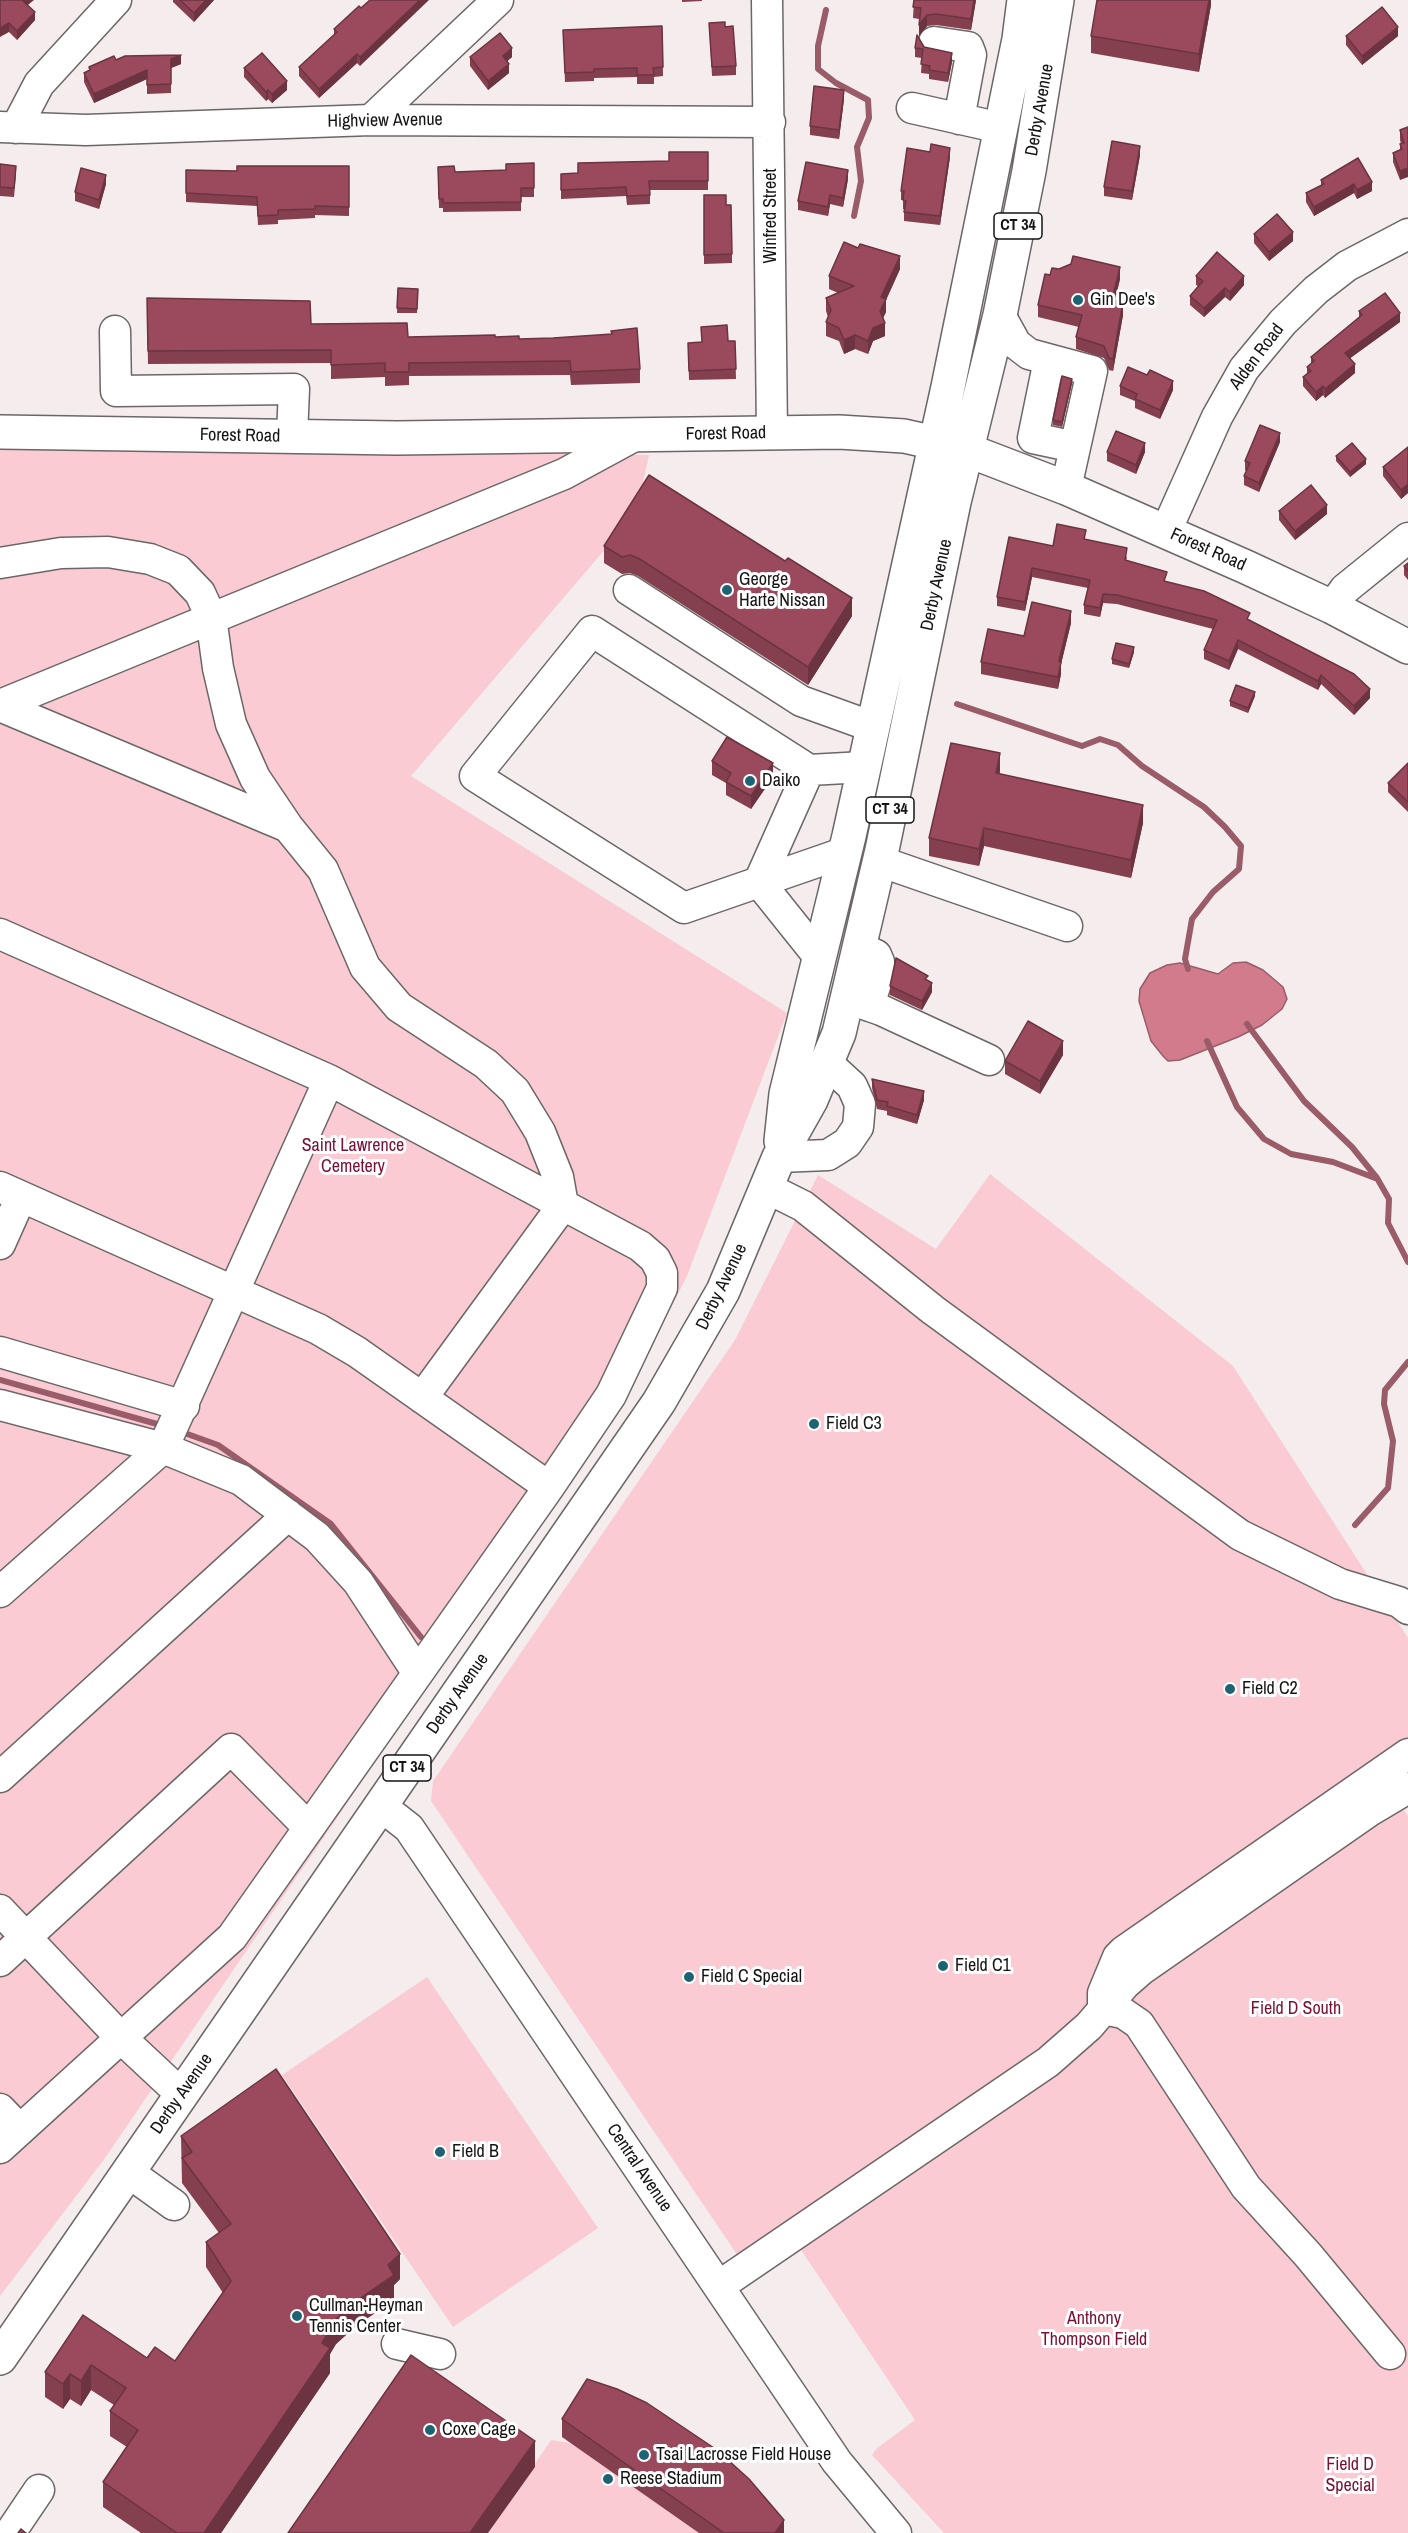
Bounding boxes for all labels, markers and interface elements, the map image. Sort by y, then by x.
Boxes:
street label: Derby Avenue [1021,62,1059,158]
street label: Highview Avenue [327,109,443,133]
street label: Winfred Street [760,168,782,264]
road number: CT 34 [994,213,1042,239]
place label: Gin Dee's [1090,289,1155,311]
marker: Gin Dee's [1071,293,1085,307]
street label: Alden Road [1225,320,1289,394]
street label: Forest Road [686,422,766,446]
street label: Forest Road [200,424,280,448]
street label: Forest Road [1167,524,1249,576]
street label: Derby Avenue [917,537,957,633]
place label: George Harte Nissan [739,569,825,612]
marker: George Harte Nissan [720,583,734,597]
place label: Daiko [762,770,801,792]
marker: Daiko [743,774,757,788]
road number: CT 34 [866,797,914,823]
park label: Saint Lawrence Cemetery [302,1135,404,1178]
street label: Derby Avenue [692,1240,752,1334]
place label: Field C3 [826,1413,882,1435]
marker: Field C3 [807,1417,821,1431]
street label: Derby Avenue [422,1650,494,1738]
place label: Field C2 [1242,1678,1298,1700]
marker: Field C2 [1223,1682,1237,1696]
road number: CT 34 [383,1755,431,1781]
place label: Field C1 [955,1955,1011,1977]
marker: Field C1 [936,1959,950,1973]
place label: Field C Special [701,1966,802,1988]
marker: Field C Special [682,1970,696,1984]
park label: Field D South [1251,1998,1341,2020]
street label: Derby Avenue [146,2050,218,2138]
street label: Central Avenue [602,2120,676,2216]
place label: Field B [452,2141,499,2163]
marker: Field B [433,2145,447,2159]
place label: Cullman-Heyman Tennis Center [309,2295,423,2338]
park label: Anthony Thompson Field [1041,2308,1147,2350]
marker: Cullman-Heyman Tennis Center [290,2309,304,2323]
place label: Coxe Cage [442,2419,516,2441]
marker: Coxe Cage [423,2423,437,2437]
place label: Tsai Lacrosse Field House [656,2444,831,2466]
marker: Tsai Lacrosse Field House [637,2448,651,2462]
park label: Field D Special [1325,2454,1375,2496]
place label: Reese Stadium [620,2468,722,2490]
marker: Reese Stadium [601,2472,615,2486]

